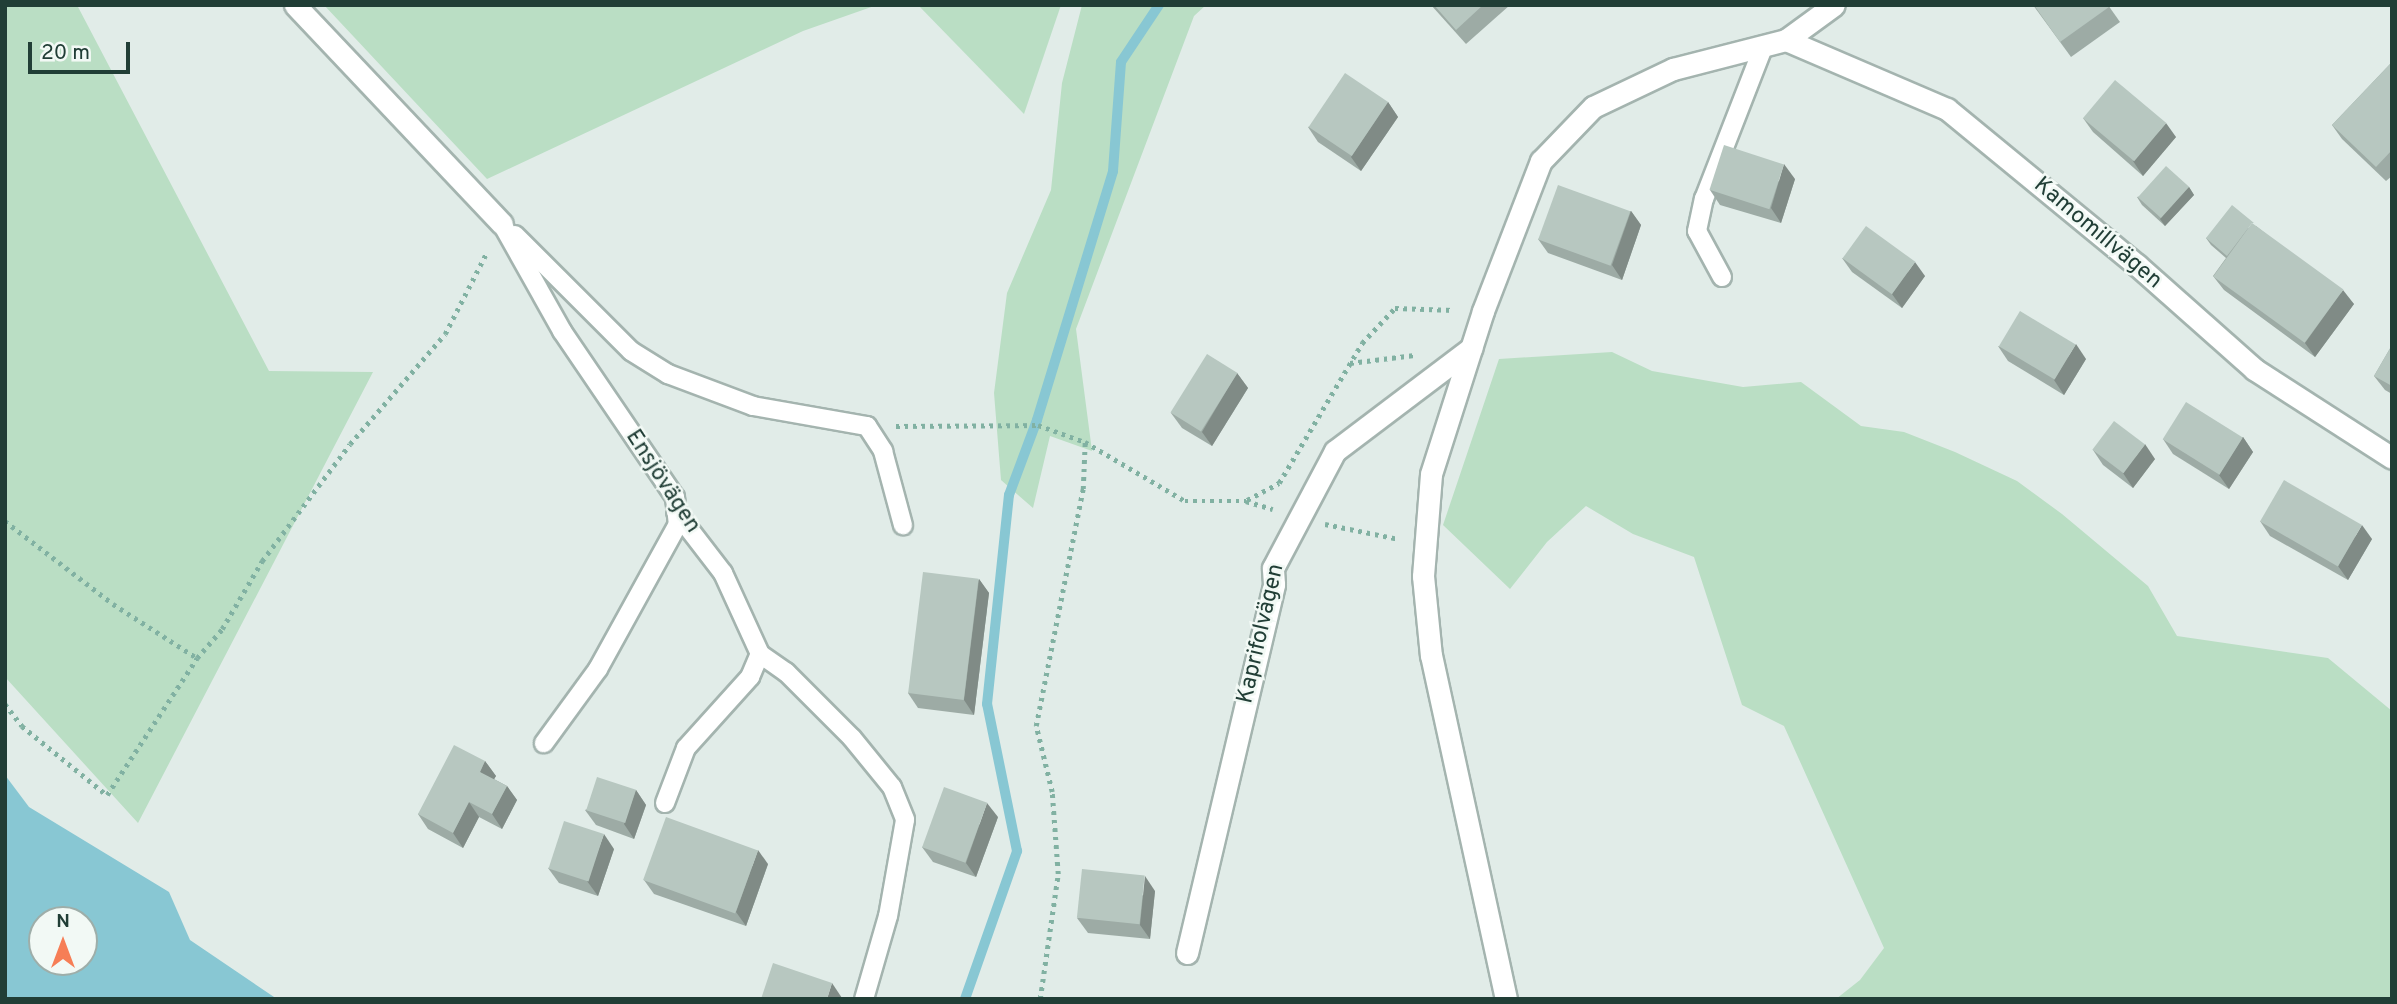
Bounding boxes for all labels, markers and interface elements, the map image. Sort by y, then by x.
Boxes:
scale bar [32,28,133,72]
text: 20 m [41,40,90,67]
street label: Kamomillvägen [2027,172,2167,296]
street label: Ensjövägen [618,425,706,539]
street label: Kaprifolvägen [1233,561,1291,707]
north arrow [28,906,98,976]
text: N [56,910,70,934]

